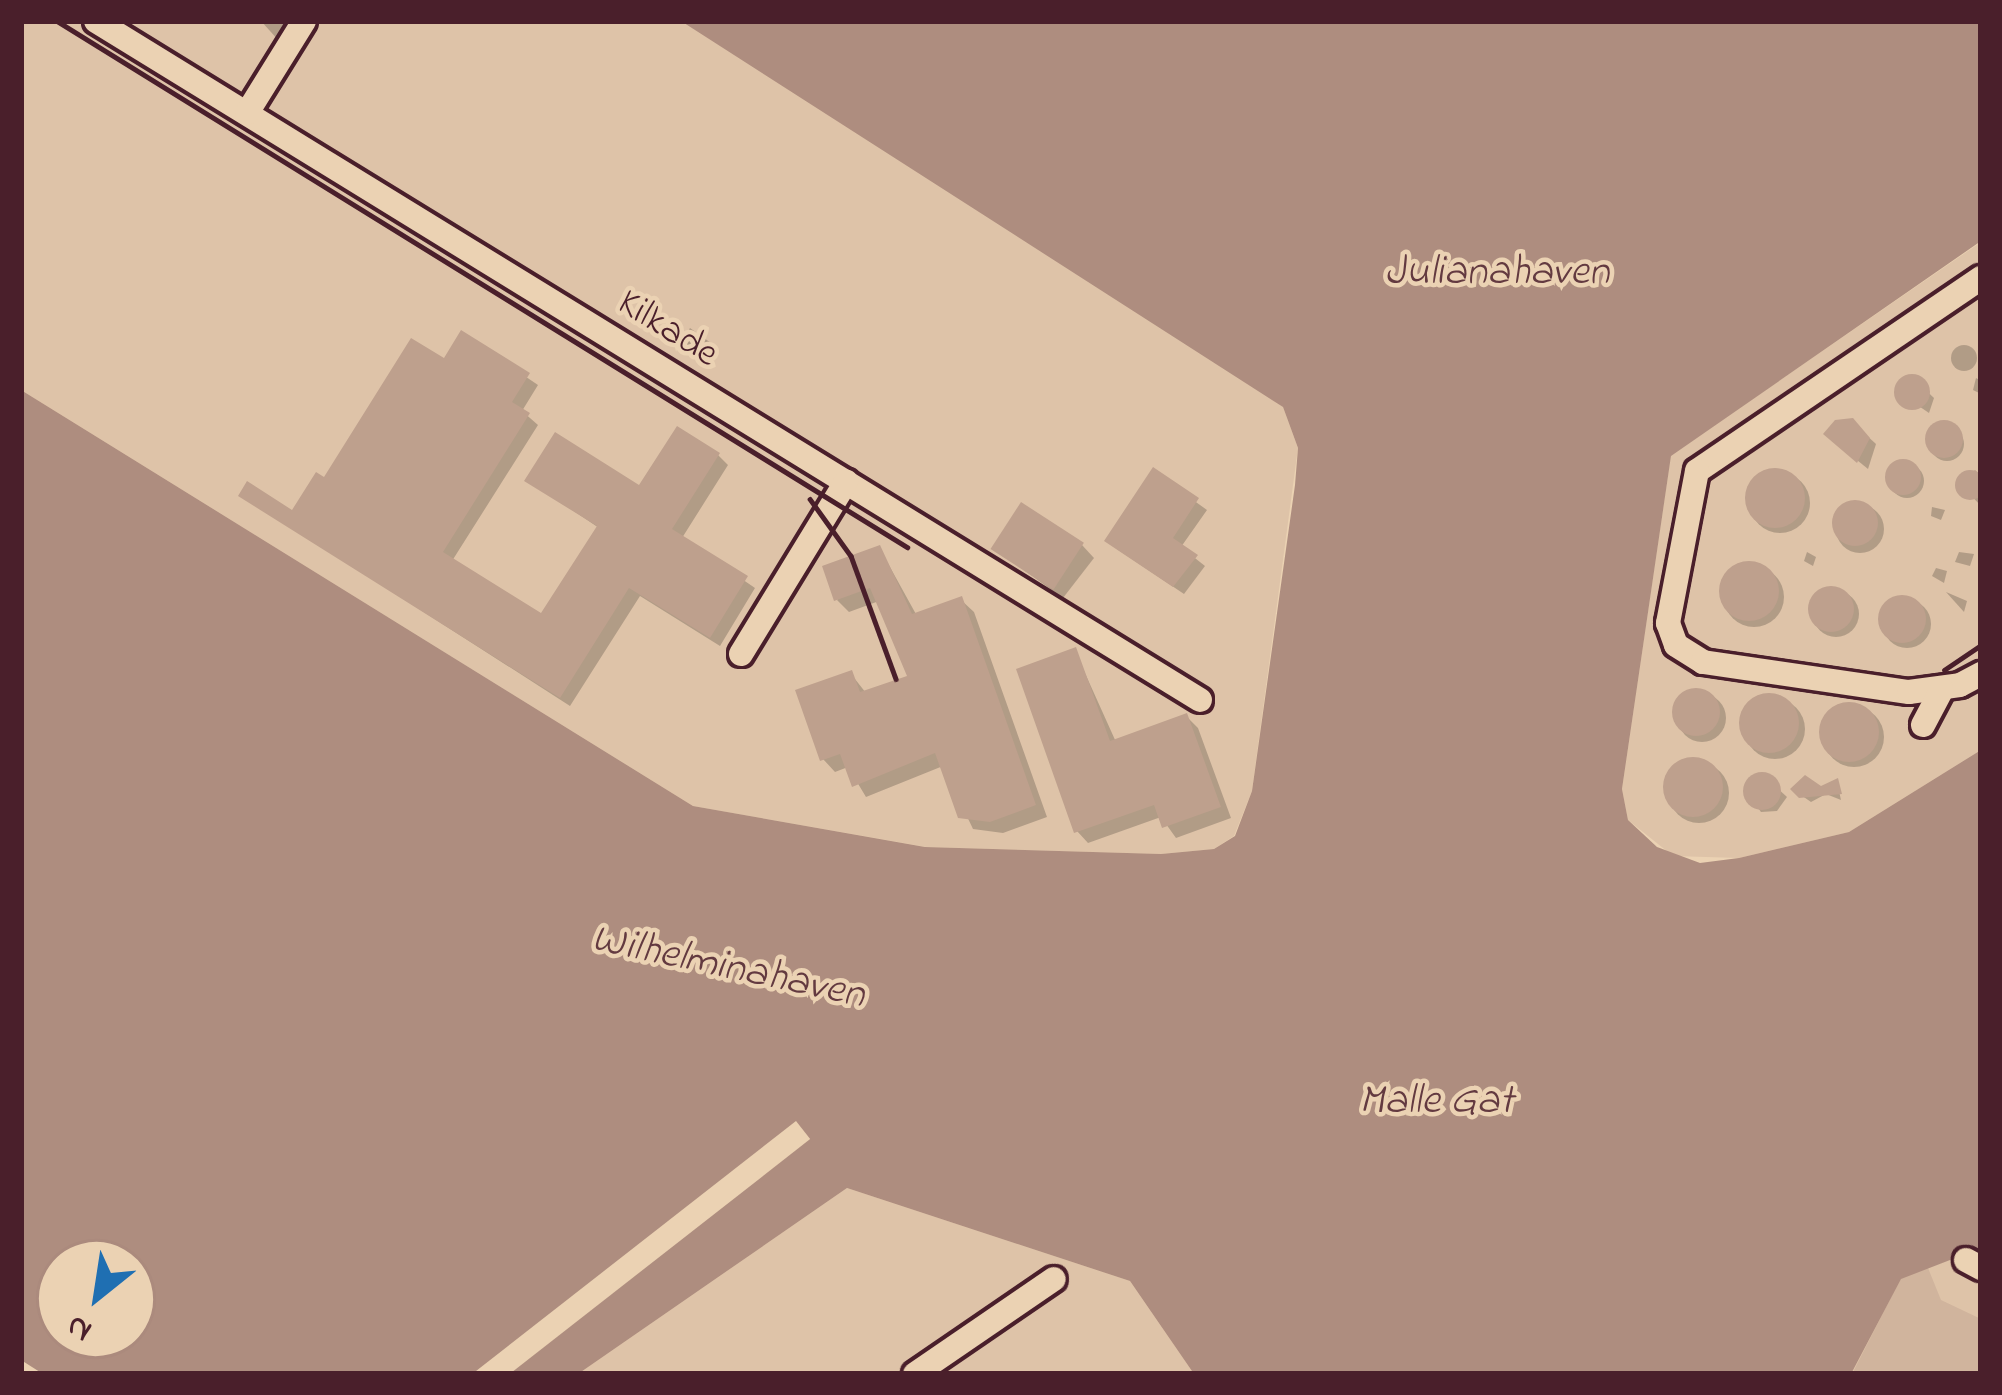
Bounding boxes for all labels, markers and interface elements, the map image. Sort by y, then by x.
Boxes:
water label: Julianahaven [1385,248,1609,298]
street label: Kilkade [608,281,726,379]
water label: Wilhelminahaven [587,914,869,1022]
water label: Malle Gat [1359,1077,1513,1127]
north arrow [36,1239,156,1359]
text: N [58,1301,101,1354]

